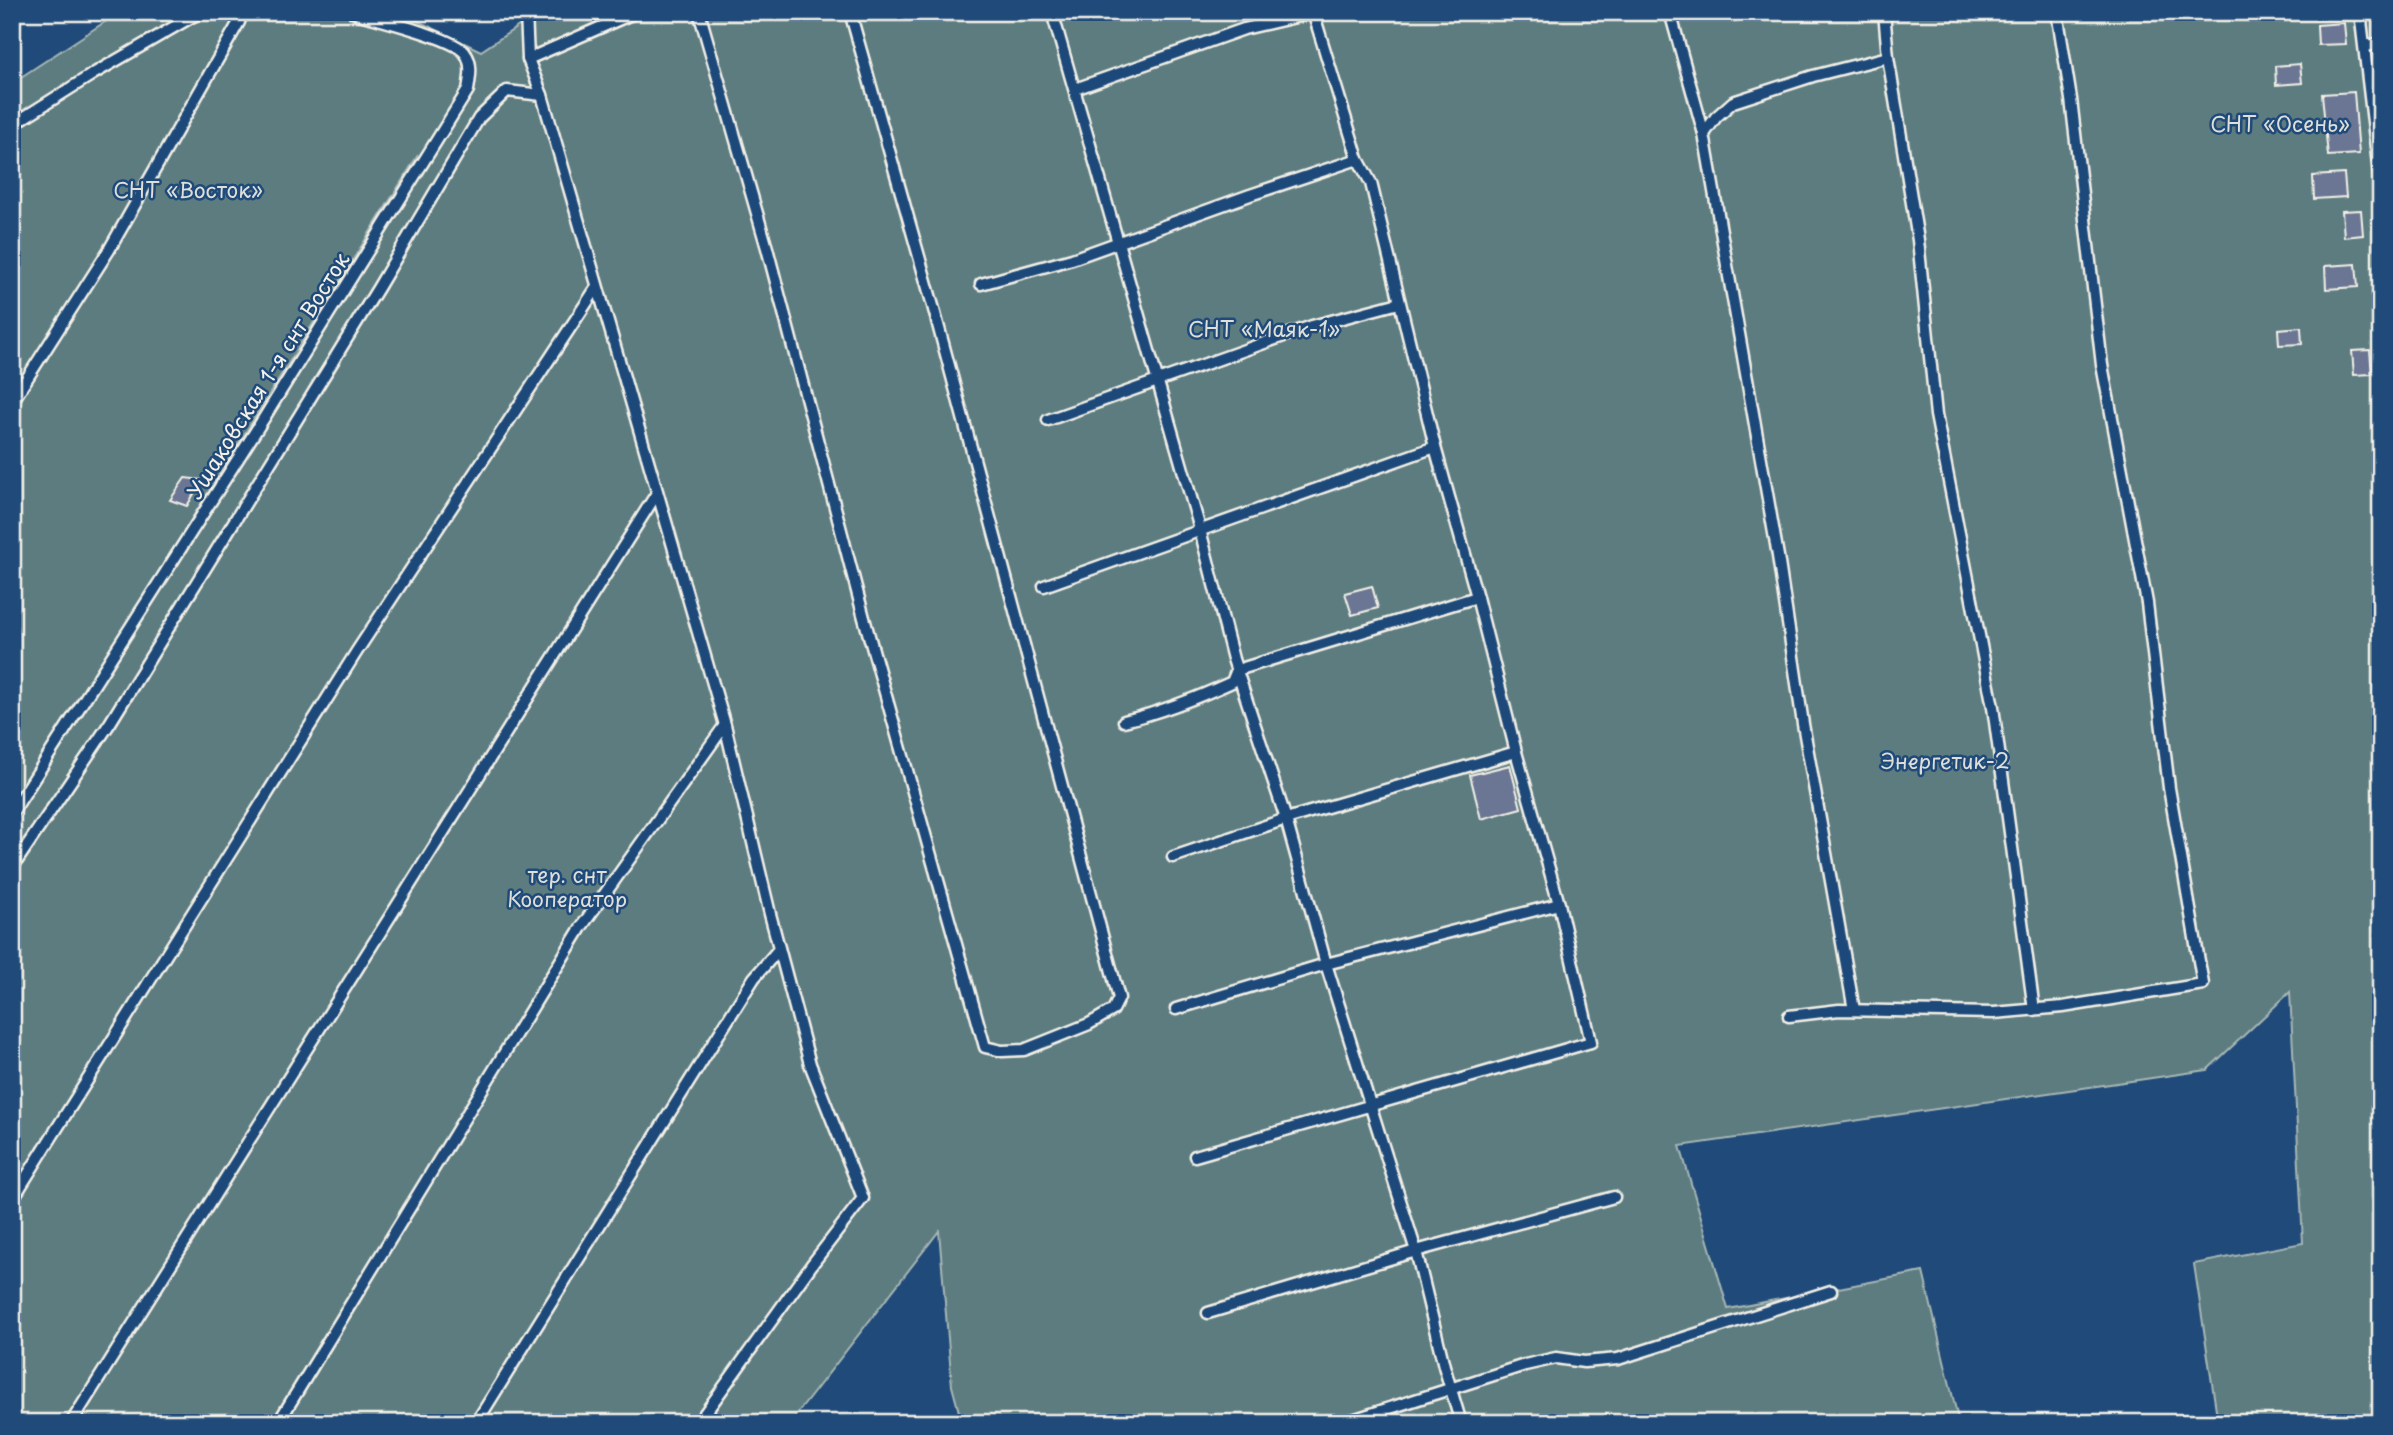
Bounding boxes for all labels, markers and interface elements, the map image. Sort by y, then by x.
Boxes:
park label: СНТ «Осень» [2210,107,2350,139]
park label: СНТ «Восток» [113,173,263,205]
street label: Ушаковская 1-я снт Восток [178,245,356,505]
park label: СНТ «Маяк-1» [1188,312,1340,344]
park label: Энергетик-2 [1880,744,2010,776]
park label: тер. снт Кооператор [507,858,627,914]

